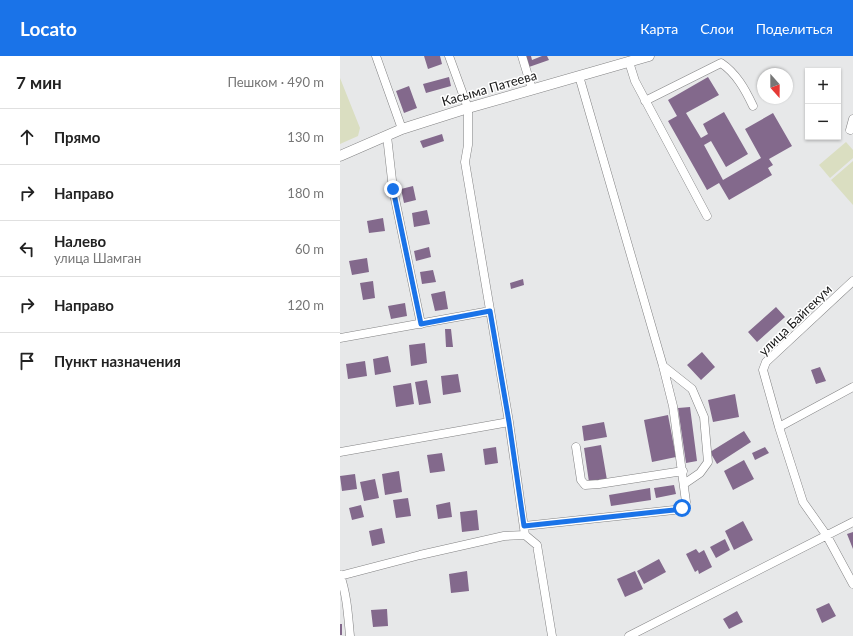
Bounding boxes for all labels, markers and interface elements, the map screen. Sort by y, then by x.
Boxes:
text: Locato [20,17,77,40]
text: Карта [640,20,678,37]
text: Слои [700,20,734,37]
text: Поделиться [756,20,833,37]
street label: Касыма Патеева [440,67,538,109]
north arrow [757,68,793,104]
map controls [805,68,841,140]
button: + [805,68,841,104]
text: 7 мин [16,72,62,93]
text: Пешком · 490 m [227,74,324,90]
button: − [805,104,841,140]
icon: ahead [16,126,38,148]
text: Прямо [54,128,100,146]
text: 130 m [287,129,324,145]
route end [384,180,402,198]
icon: right [16,182,38,204]
text: Направо [54,184,114,202]
text: 180 m [287,185,324,201]
text: Налево [54,232,106,250]
icon: left [16,238,38,260]
text: 60 m [295,241,324,257]
text: улица Шамган [54,250,141,266]
street label: улица Байгекум [755,281,835,359]
icon: right [16,294,38,316]
text: Направо [54,296,114,314]
text: 120 m [287,297,324,313]
icon: arrive [16,350,38,372]
text: Пункт назначения [54,352,181,370]
route start [673,499,691,517]

